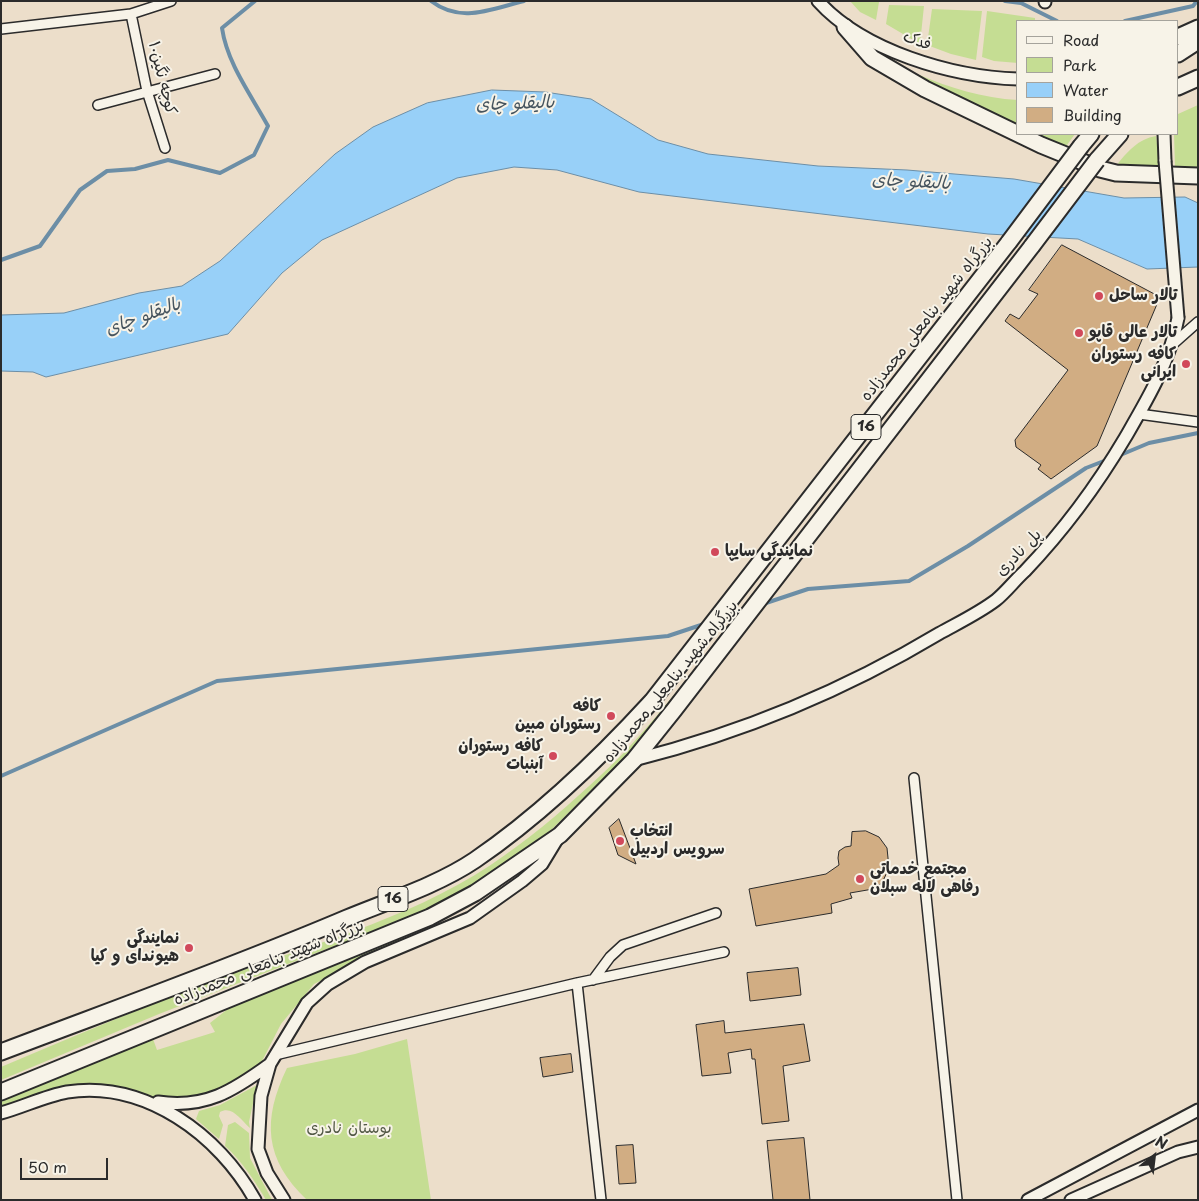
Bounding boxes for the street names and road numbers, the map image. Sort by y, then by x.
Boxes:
street label: فدک [900,27,934,55]
street label: کوچه نگین۱۰ [144,39,180,117]
street label: بزرگراه شهید بنامعلی محمدزاده [857,233,997,405]
road number: 16 [851,414,881,440]
street label: پل نادری [992,526,1046,580]
street label: بزرگراه شهید بنامعلی محمدزاده [599,597,743,767]
road number: 16 [378,886,408,912]
street label: بزرگراه شهید بنامعلی محمدزاده [171,916,367,1010]

